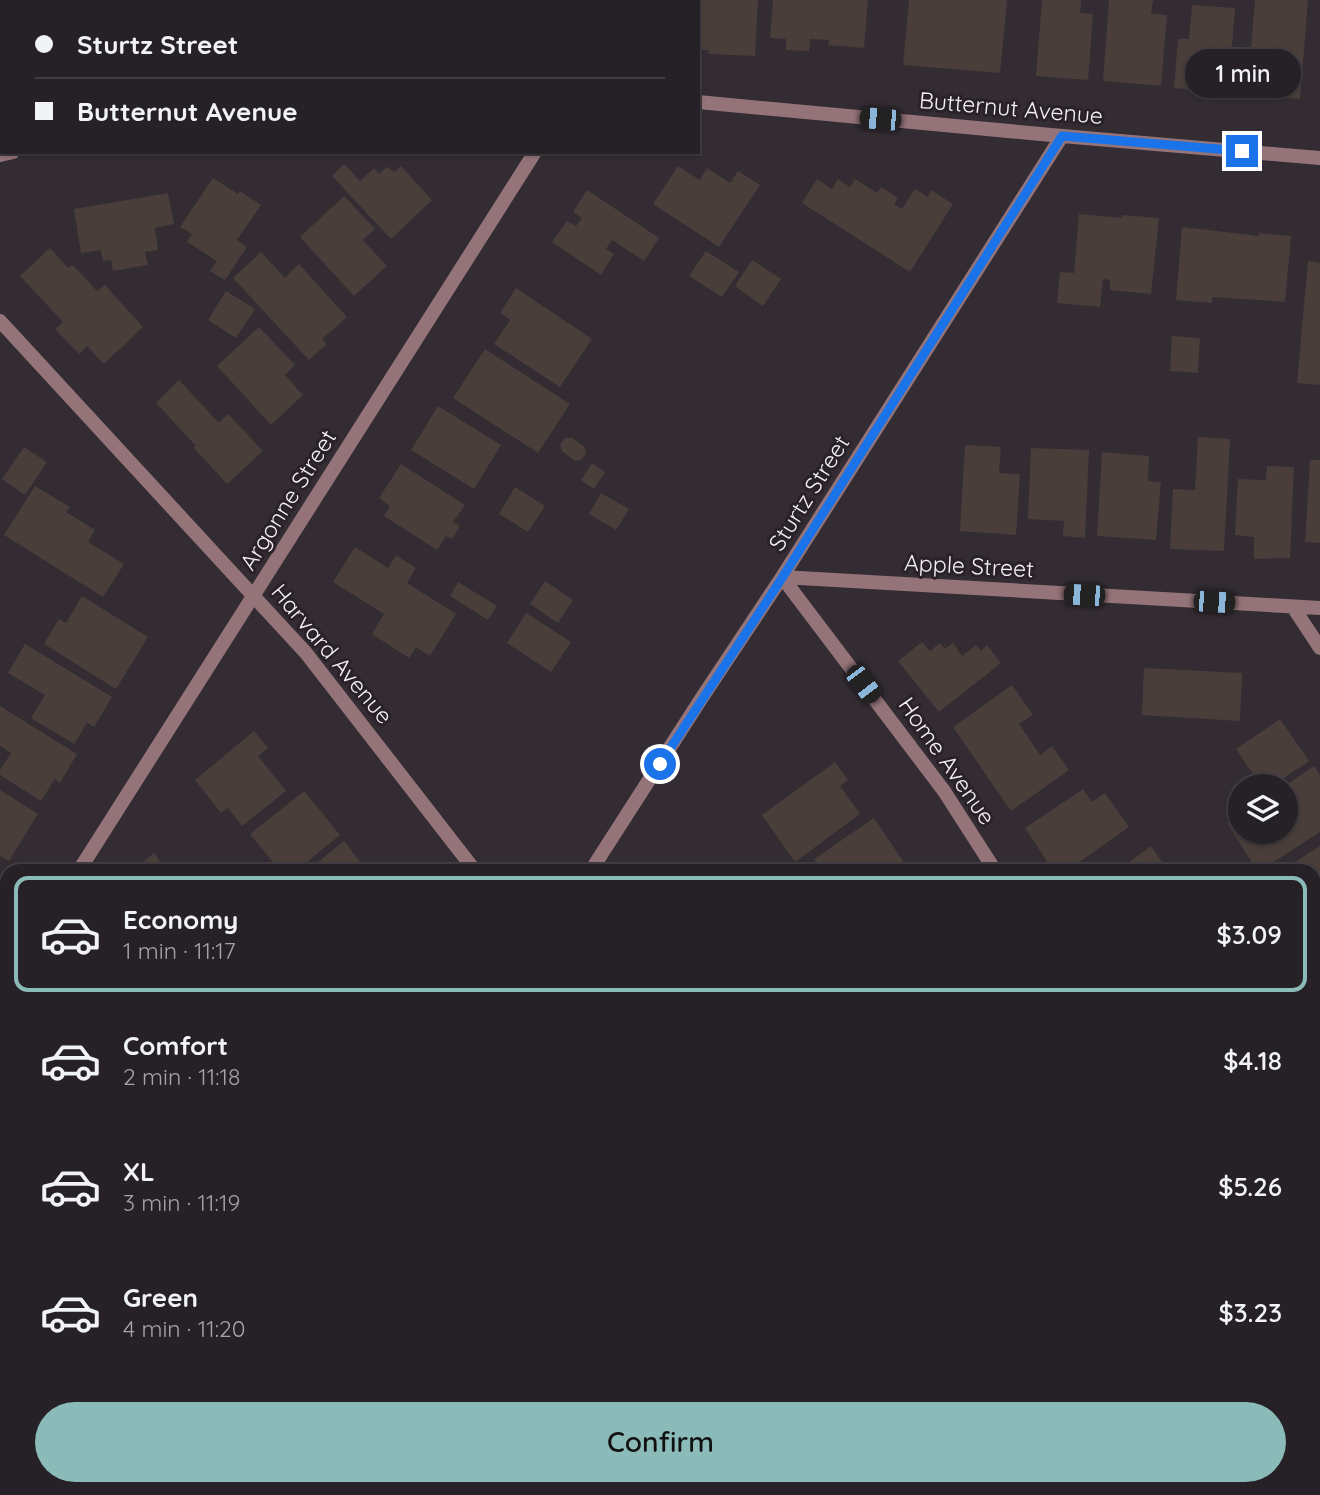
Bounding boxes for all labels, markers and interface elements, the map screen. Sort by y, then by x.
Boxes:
text: Sturtz Street [77,28,238,61]
callout: 1 min [1184,50,1300,99]
text: 1 min [1215,59,1271,88]
street label: Butternut Avenue [918,85,1104,130]
text: Butternut Avenue [77,95,298,128]
car [859,107,902,131]
route end [1226,135,1258,167]
street label: Argonne Street [233,424,342,575]
street label: Sturtz Street [762,429,856,556]
street label: Apple Street [903,548,1035,583]
street label: Harvard Avenue [265,578,399,730]
car [1063,583,1106,607]
car [1193,590,1236,614]
car [842,661,885,707]
street label: Home Avenue [893,691,1002,830]
route start [644,748,676,780]
map controls [1228,774,1298,844]
button: layers [1228,774,1298,844]
icon: car [39,903,102,966]
text: Economy [123,903,238,936]
text: $3.09 [1217,918,1282,951]
text: 1 min · 11:17 [123,936,236,965]
icon: car [39,1029,102,1092]
text: Comfort [123,1029,228,1062]
text: $4.18 [1223,1044,1282,1077]
text: 2 min · 11:18 [123,1062,241,1091]
icon: car [39,1155,102,1218]
text: XL [123,1155,155,1188]
text: $5.26 [1218,1170,1282,1203]
text: 3 min · 11:19 [123,1188,240,1217]
icon: car [39,1281,102,1344]
text: Green [123,1281,198,1314]
text: $3.23 [1219,1296,1282,1329]
text: 4 min · 11:20 [123,1314,245,1343]
button: Confirm [35,1402,1286,1482]

